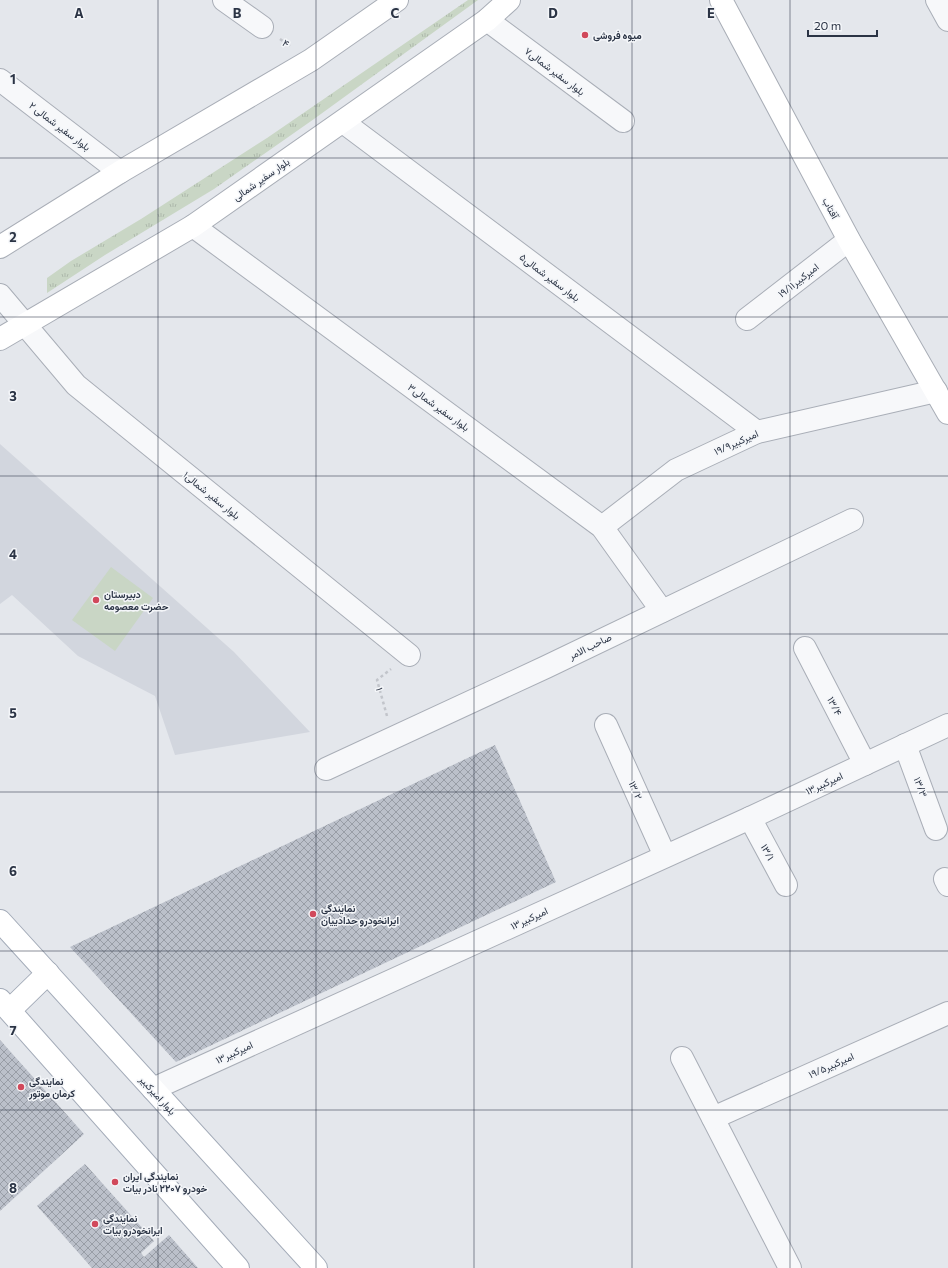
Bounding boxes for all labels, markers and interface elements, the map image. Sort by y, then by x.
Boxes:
text: A [74,5,84,21]
text: B [233,5,242,21]
text: C [391,5,400,21]
text: D [548,5,558,21]
text: E [707,5,715,21]
scale bar [808,12,877,38]
text: 20 m [814,18,841,32]
place label: میوه فروشی [593,29,642,42]
marker: میوه فروشی [580,30,590,40]
street label: ۴ [280,36,292,50]
street label: بلوار سفیر شمالی۷ [522,44,588,98]
text: 1 [10,71,16,87]
street label: بلوار سفیر شمالی ۲ [26,99,93,154]
street label: بلوار سفیر شمالی [230,155,292,204]
street label: آفتاب [820,195,842,222]
text: 2 [9,229,17,245]
street label: بلوار سفیر شمالی۵ [517,250,583,304]
street label: امیرکبیر۱۹/۱۱ [775,260,821,300]
street label: بلوار سفیر شمالی۳ [405,381,472,434]
text: 3 [9,388,17,404]
street label: امیرکبیر۱۹/۹ [712,427,760,458]
street label: بلوار سفیر شمالی۱ [181,469,243,522]
text: 4 [9,546,17,562]
place label: دبیرستان حضرت معصومه [104,588,169,613]
marker: دبیرستان حضرت معصومه [91,595,101,605]
street label: صاحب الامر [566,631,614,663]
street label: ۱ [374,686,386,692]
street label: ۱۳/۴ [825,695,845,718]
text: 5 [9,705,17,721]
street label: امیرکبیر۱۳ [803,769,845,798]
street label: ۱۳/۳ [912,775,930,799]
street label: ۱۳/۲ [627,779,645,801]
street label: ۱۳/۱ [759,842,777,862]
text: 6 [9,863,17,879]
place label: نمایندگی ایرانخودرو حدادییان [321,902,399,927]
street label: امیرکبیر۱۳ [508,904,550,933]
marker: نمایندگی ایرانخودرو حدادییان [308,909,318,919]
text: 7 [9,1022,17,1038]
street label: امیرکبیر۱۳ [213,1038,255,1067]
street label: امیرکبیر۱۹/۵ [806,1050,856,1081]
street label: بلوار امیرکبیر [136,1072,179,1118]
place label: نمایندگی کرمان موتور [28,1075,75,1100]
marker: نمایندگی کرمان موتور [16,1082,26,1092]
place label: نمایندگی ایران خودرو ۲۲۰۷ نادر بیات [123,1170,207,1195]
marker: نمایندگی ایران خودرو ۲۲۰۷ نادر بیات [110,1177,120,1187]
text: 8 [9,1180,17,1196]
place label: نمایندگی ایرانخودرو بیات [103,1212,163,1237]
marker: نمایندگی ایرانخودرو بیات [90,1219,100,1229]

